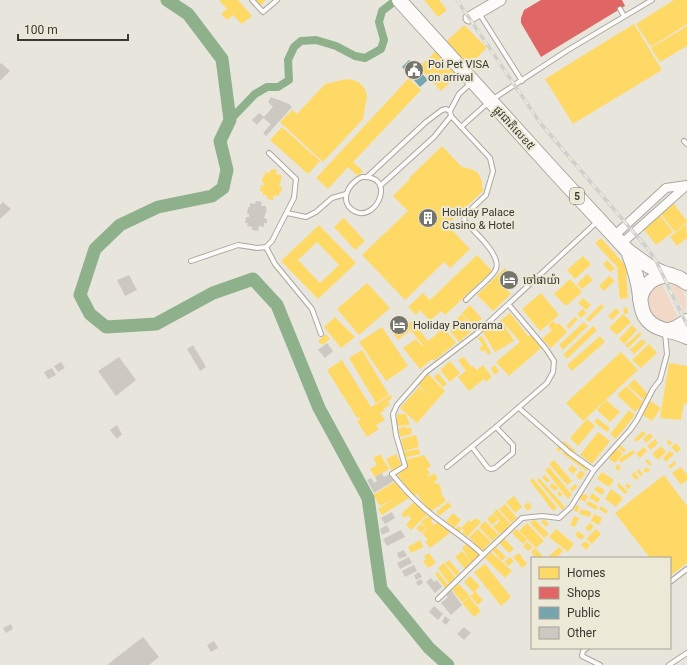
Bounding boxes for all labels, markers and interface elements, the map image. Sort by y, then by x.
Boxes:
scale bar [18,16,128,42]
text: 100 m [24,23,58,37]
place label: Poi Pet VISA on arrival [428,58,490,84]
public building icon: Poi Pet VISA on arrival [403,59,425,81]
street label: ផ្លូវជាតិលេខ៥ [488,103,538,155]
road number: 5 [570,188,584,204]
place label: Holiday Palace Casino & Hotel [442,206,515,232]
building icon: Holiday Palace Casino & Hotel [417,207,439,229]
hotel icon: ចៅផាយ៉ា [498,269,520,291]
place label: ចៅផាយ៉ា [523,273,560,287]
hotel icon: Holiday Panorama [388,314,410,336]
place label: Holiday Panorama [413,319,503,332]
legend [531,557,671,649]
text: Homes [567,566,605,580]
text: Shops [567,586,601,600]
text: Public [567,606,600,620]
text: Other [567,626,596,640]

